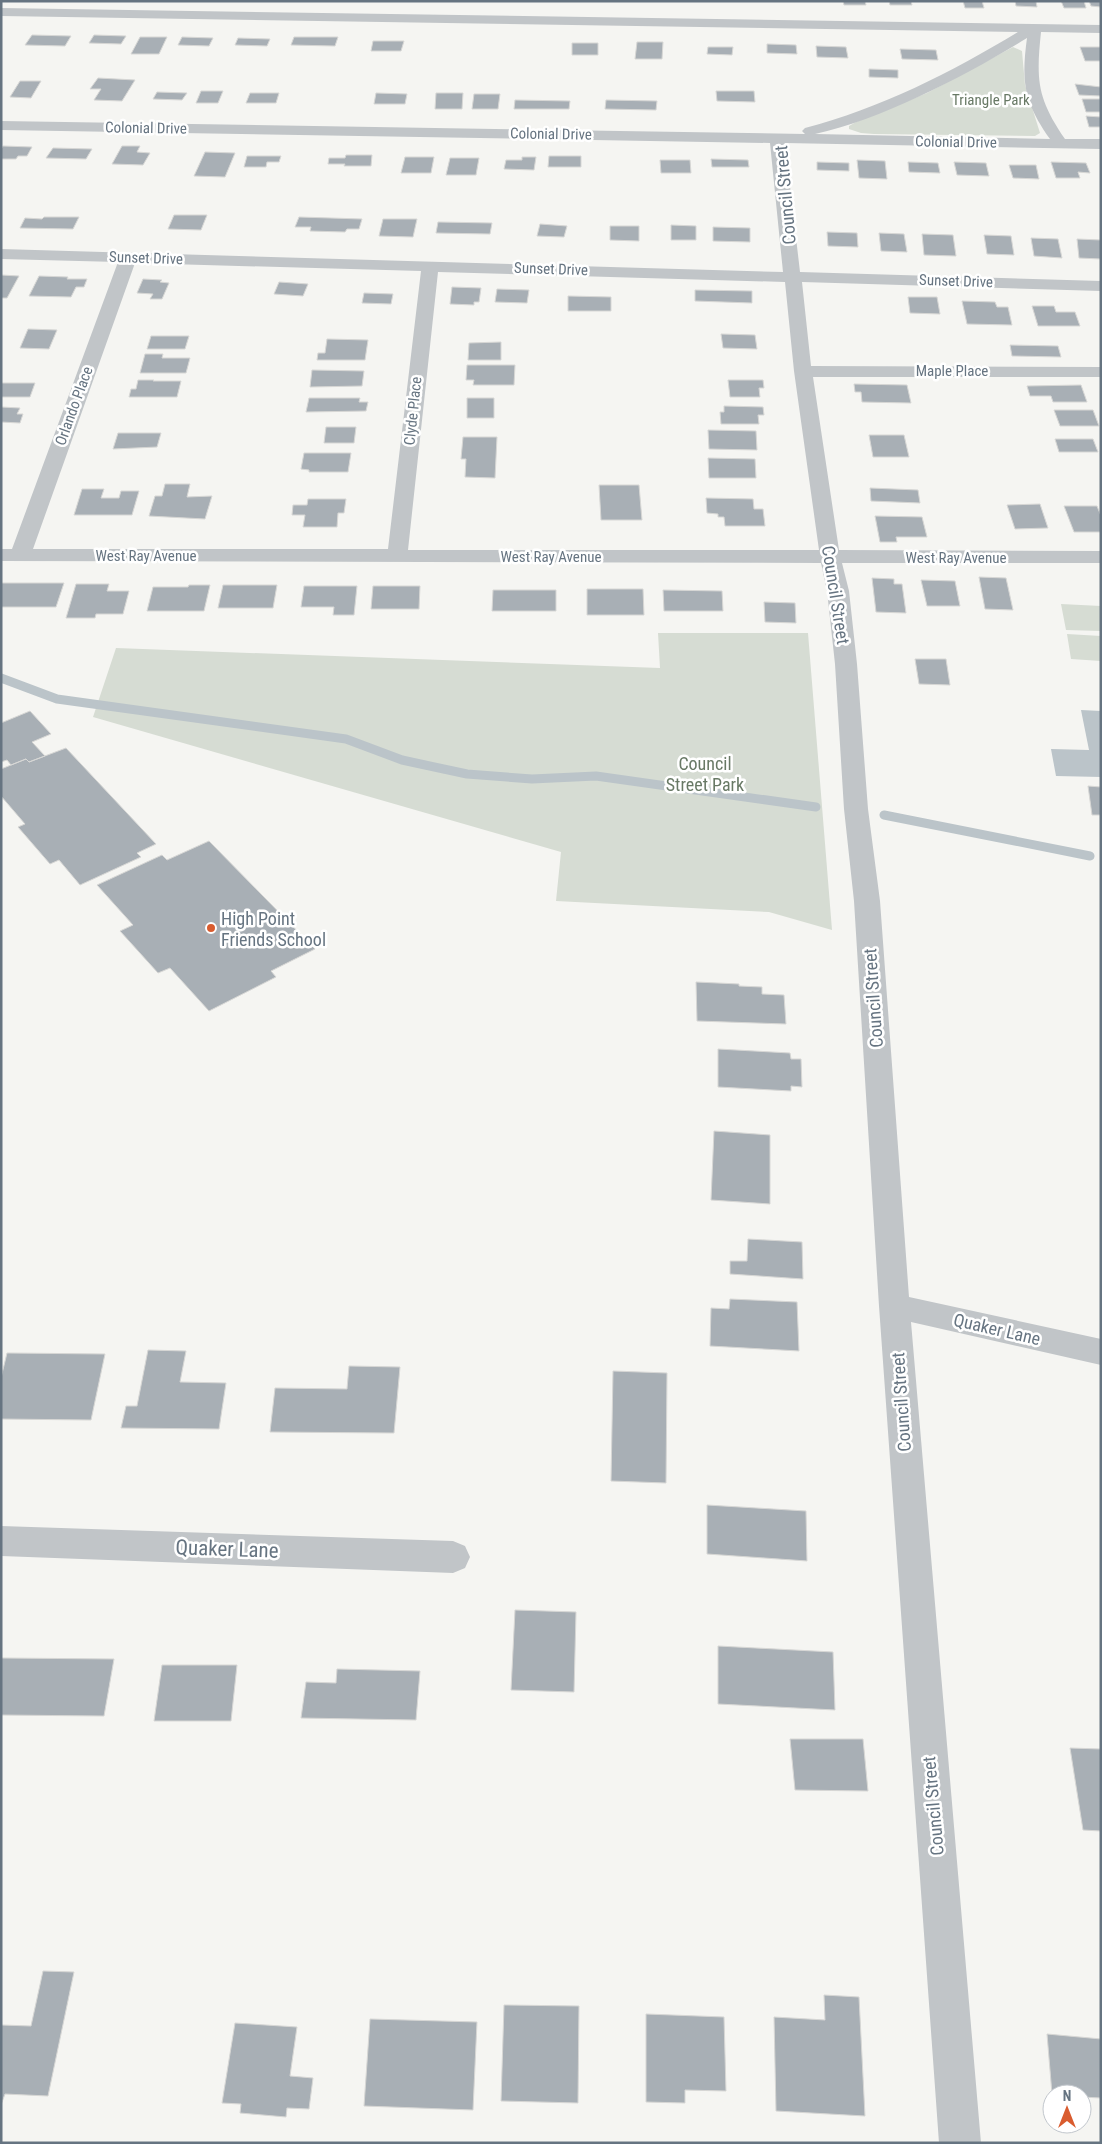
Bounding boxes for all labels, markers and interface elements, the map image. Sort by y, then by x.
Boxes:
park label: Triangle Park [952,91,1030,109]
street label: Colonial Drive [105,118,187,138]
street label: Colonial Drive [510,124,592,144]
street label: Colonial Drive [915,132,997,152]
street label: Council Street [770,145,800,245]
street label: Sunset Drive [109,248,183,268]
street label: Sunset Drive [514,259,588,279]
street label: Sunset Drive [919,271,993,291]
street label: Maple Place [916,362,988,380]
street label: Orlando Place [51,364,97,448]
street label: Clyde Place [400,376,426,446]
street label: Council Street [818,544,854,646]
street label: West Ray Avenue [96,547,196,565]
street label: West Ray Avenue [501,548,601,566]
street label: West Ray Avenue [906,549,1006,567]
park label: Council Street Park [666,753,744,795]
place label: High Point Friends School [221,908,326,950]
marker: High Point Friends School [205,922,217,934]
street label: Council Street [859,948,887,1048]
street label: Quaker Lane [952,1309,1042,1349]
street label: Council Street [887,1352,915,1452]
street label: Quaker Lane [175,1535,279,1563]
street label: Council Street [918,1756,948,1856]
north arrow [1042,2084,1092,2134]
text: N [1063,2088,1071,2104]

